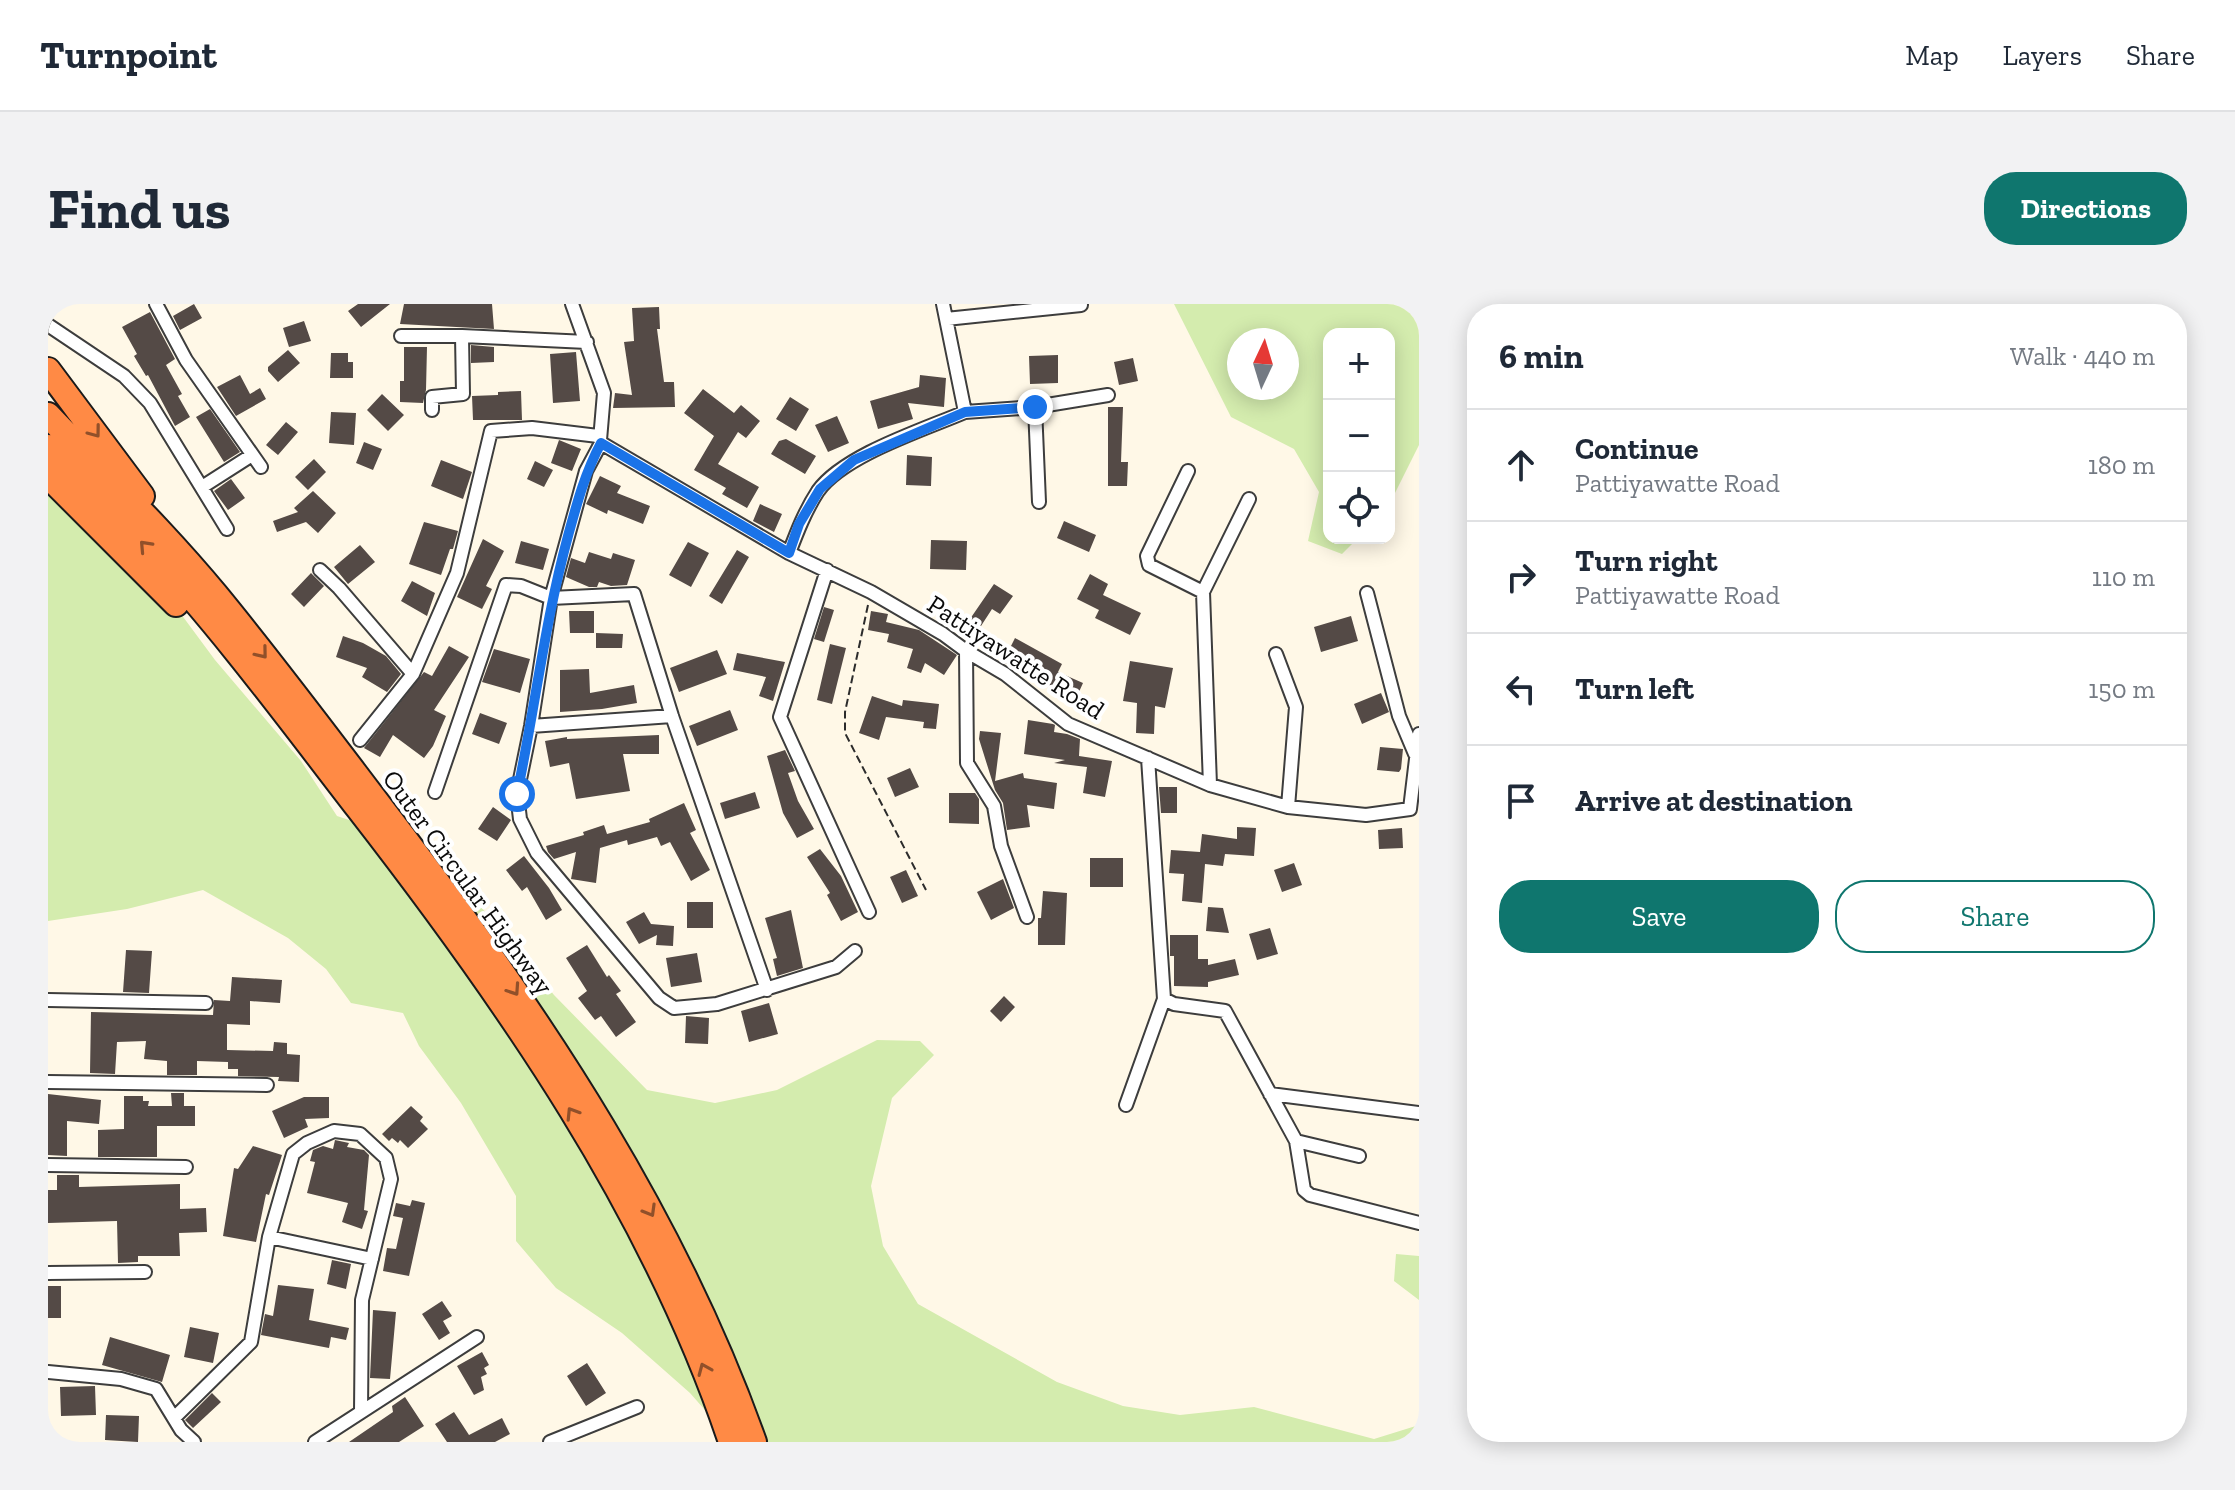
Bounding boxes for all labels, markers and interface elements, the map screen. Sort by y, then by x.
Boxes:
text: Turnpoint [40,32,217,78]
text: Map [1905,39,1959,72]
text: Layers [2003,39,2082,72]
text: Share [2126,39,2195,72]
button: Directions [1984,172,2187,245]
text: Find us [48,175,231,242]
north arrow [1227,328,1299,400]
map controls [1323,328,1395,544]
button: + [1323,328,1395,400]
text: 6 min [1499,336,1584,377]
text: Walk · 440 m [2010,340,2155,372]
route end [1017,389,1053,425]
button: − [1323,400,1395,472]
one-way arrow [85,424,99,438]
text: Continue [1575,431,1699,467]
icon: ahead [1499,443,1543,487]
text: 180 m [2088,449,2155,481]
text: Pattiyawatte Road [1575,467,1780,499]
button: locate [1323,472,1395,544]
one-way arrow [139,541,154,555]
text: Turn right [1575,543,1717,579]
icon: right [1499,555,1543,599]
text: 110 m [2092,561,2155,593]
text: Pattiyawatte Road [1575,579,1780,611]
street label: Pattiyawatte Road [921,588,1111,726]
one-way arrow [252,644,267,658]
icon: left [1499,667,1543,711]
text: Turn left [1575,671,1694,707]
text: 150 m [2088,673,2155,705]
street label: Outer Circular Highway [376,763,561,1001]
route start [499,776,535,812]
icon: arrive [1499,779,1543,823]
text: Arrive at destination [1575,783,1852,819]
button: Save [1499,880,1819,953]
button: Share [1835,880,2155,953]
one-way arrow [504,982,519,996]
one-way arrow [567,1108,582,1122]
one-way arrow [640,1203,656,1217]
one-way arrow [698,1363,714,1377]

